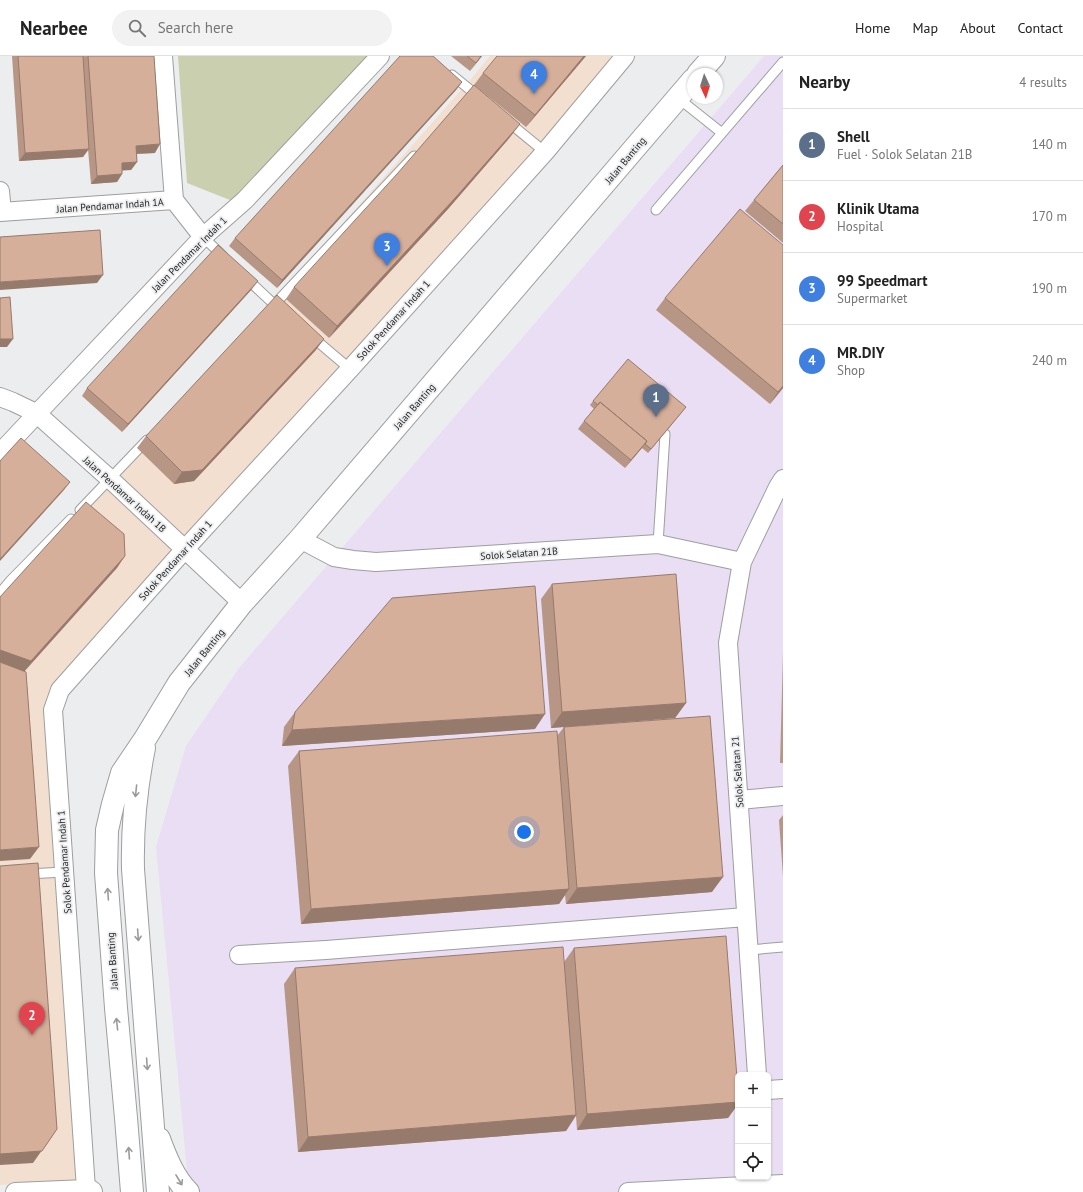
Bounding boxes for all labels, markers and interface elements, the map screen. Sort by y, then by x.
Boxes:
search box [112,10,392,46]
text: Nearbee [20,16,88,40]
icon: search [126,17,148,39]
text: Search here [158,18,233,37]
text: Home [855,19,890,37]
text: Map [912,19,938,37]
text: About [960,19,996,37]
text: Contact [1018,19,1063,37]
pin: 4 [521,61,547,94]
north arrow [687,68,723,104]
text: Nearby [799,71,850,93]
text: 4 results [1019,74,1067,91]
text: Shell [837,127,870,146]
street label: Jalan Banting [601,134,649,187]
text: 1 [808,136,816,153]
text: 140 m [1032,136,1067,153]
text: Fuel · Solok Selatan 21B [837,146,972,163]
street label: Jalan Pendamar Indah 1A [55,195,164,216]
text: Klinik Utama [837,199,919,218]
text: 2 [808,208,816,225]
text: 170 m [1032,208,1067,225]
street label: Jalan Pendamar Indah 1 [148,214,230,296]
text: Hospital [837,218,883,235]
pin: 3 [374,233,400,266]
text: 99 Speedmart [837,271,928,290]
street label: Solok Pendamar Indah 1 [354,277,433,363]
text: 3 [808,280,816,297]
text: 190 m [1032,280,1067,297]
text: Supermarket [837,290,907,307]
text: MR.DIY [837,343,885,362]
text: 4 [808,352,816,369]
text: 240 m [1032,352,1067,369]
text: Shop [837,362,865,379]
street label: Jalan Banting [390,381,438,433]
pin: 1 [643,384,669,417]
street label: Jalan Pendamar Indah 1B [80,453,169,535]
street label: Solok Pendamar Indah 1 [136,517,215,603]
street label: Solok Selatan 21B [480,544,558,563]
street label: Jalan Banting [181,626,227,679]
street label: Solok Selatan 21 [729,736,746,808]
one-way arrow [132,784,140,797]
street label: Solok Pendamar Indah 1 [54,810,75,914]
your location [514,822,534,842]
one-way arrow [104,888,111,901]
one-way arrow [134,928,141,941]
street label: Jalan Banting [104,932,121,991]
pin: 2 [19,1002,45,1035]
one-way arrow [113,1018,121,1031]
one-way arrow [144,1057,151,1070]
map controls [735,1072,771,1180]
button: + [735,1072,771,1108]
button: − [735,1108,771,1144]
button: locate [735,1144,771,1180]
one-way arrow [125,1147,132,1160]
one-way arrow [176,1174,184,1186]

